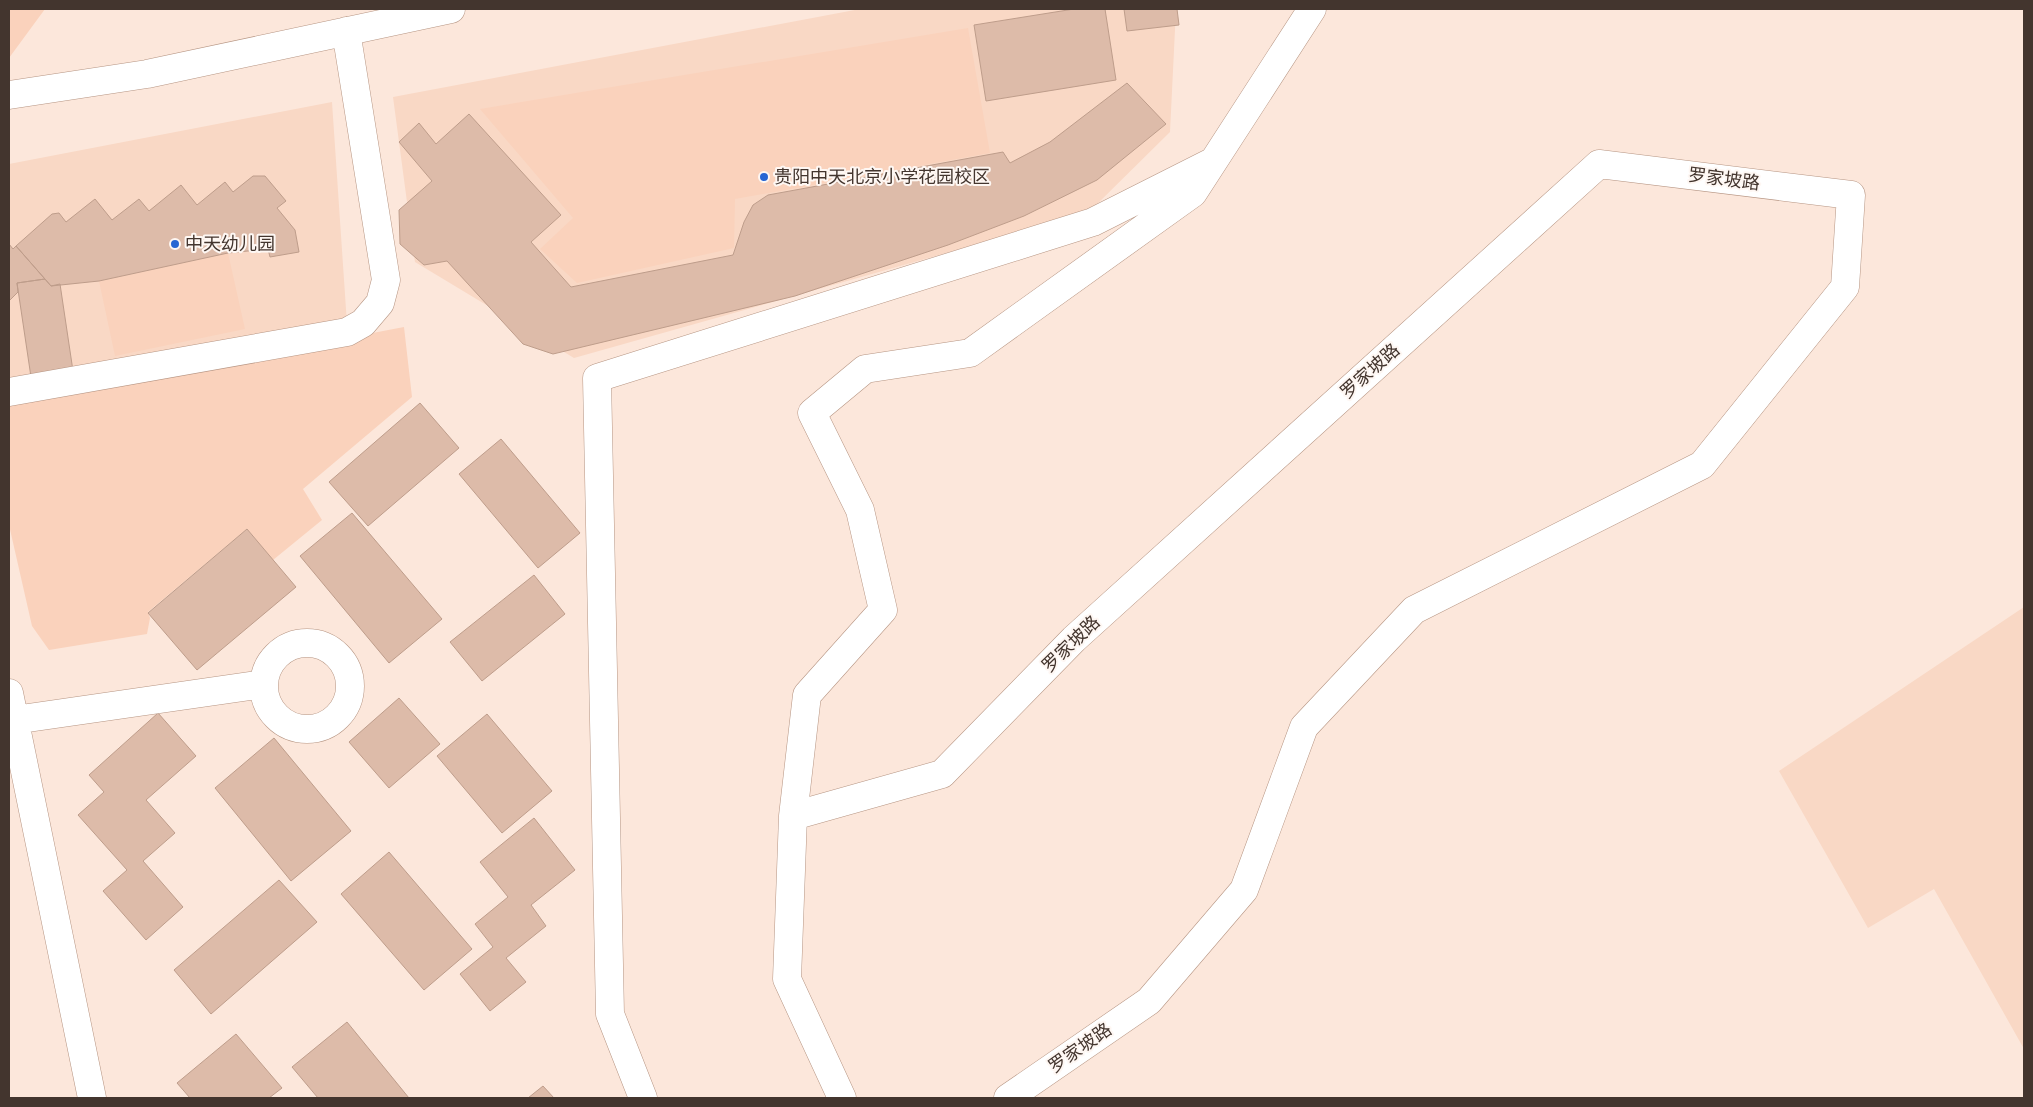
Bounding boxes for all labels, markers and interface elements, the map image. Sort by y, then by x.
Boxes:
street label: 罗家坡路 [1687,164,1761,194]
place label: 贵阳中天北京小学花园校区 [774,166,990,188]
marker: 贵阳中天北京小学花园校区 [758,171,770,183]
place label: 中天幼儿园 [185,233,275,255]
marker: 中天幼儿园 [169,238,181,250]
street label: 罗家坡路 [1336,339,1404,403]
street label: 罗家坡路 [1037,611,1105,677]
street label: 罗家坡路 [1044,1018,1116,1078]

